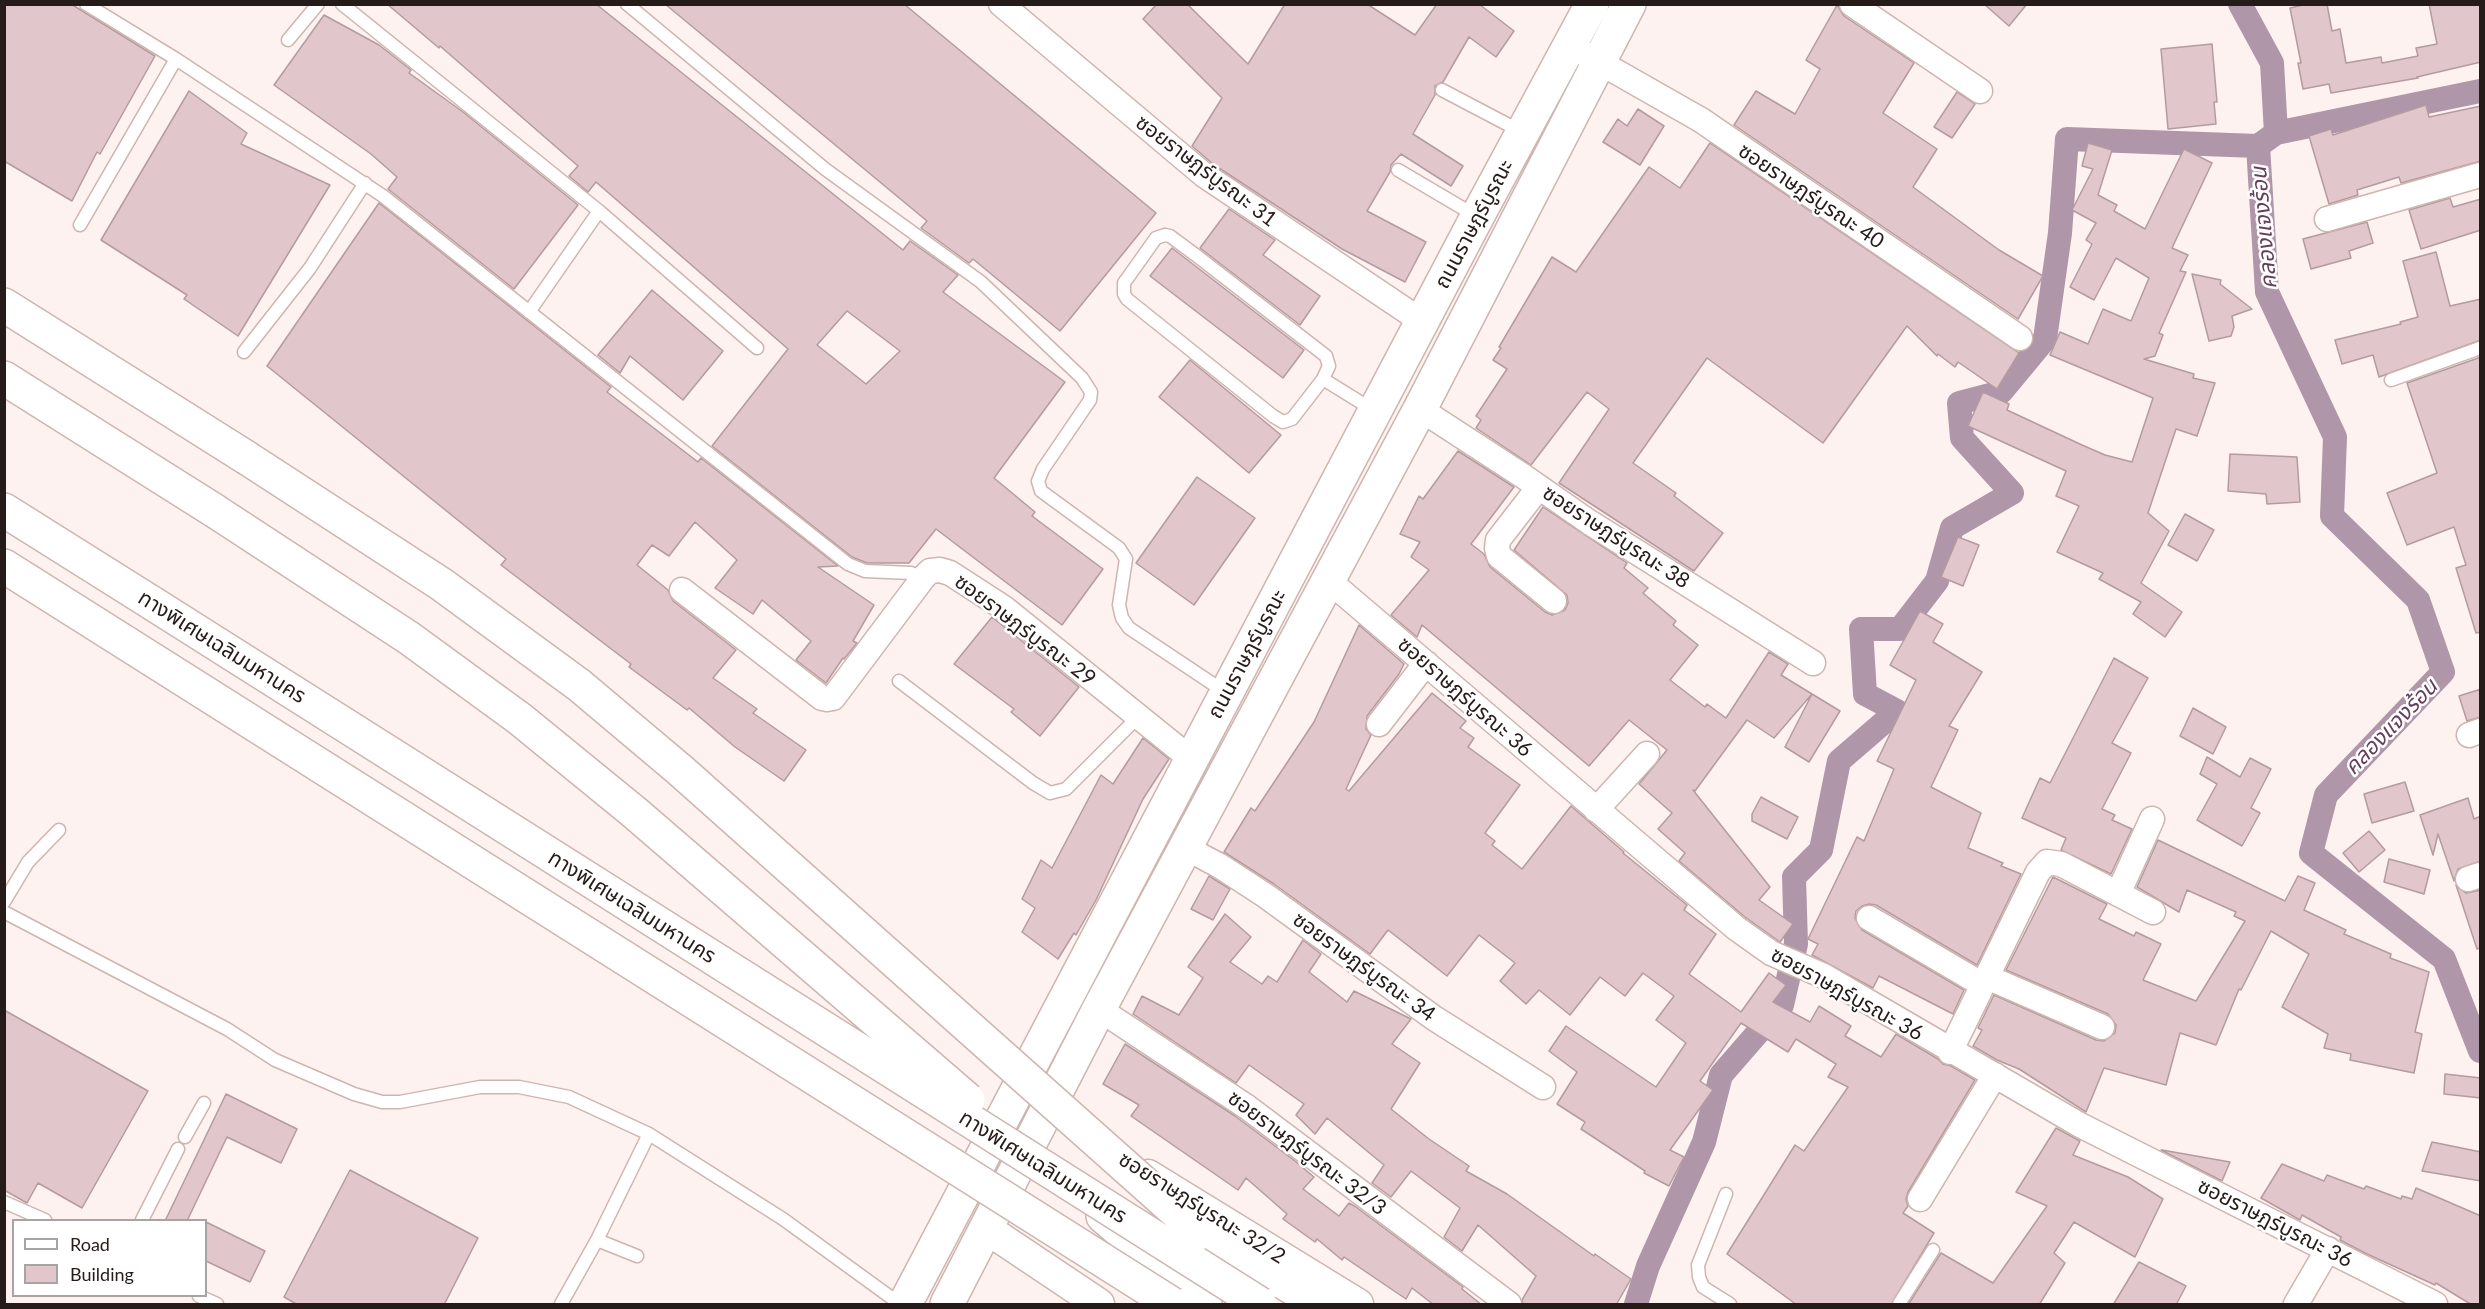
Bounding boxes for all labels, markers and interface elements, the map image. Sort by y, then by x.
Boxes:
street label: ซอยราษฎร์บูรณะ 31 [1130,110,1282,232]
street label: ซอยราษฎร์บูรณะ 40 [1733,138,1889,254]
street label: ถนนราษฎร์บูรณะ [1429,155,1519,293]
water label: คลองแจงร้อน [2246,166,2282,290]
street label: ซอยราษฎร์บูรณะ 38 [1538,480,1694,594]
street label: ซอยราษฎร์บูรณะ 29 [949,569,1101,691]
street label: ทางพิเศษเฉลิมมหานคร [133,585,311,709]
street label: ถนนราษฎร์บูรณะ [1202,585,1292,723]
street label: ซอยราษฎร์บูรณะ 36 [1393,632,1537,762]
water label: คลองแจงร้อน [2339,674,2443,780]
street label: ทางพิเศษเฉลิมมหานคร [543,845,721,969]
street label: ซอยราษฎร์บูรณะ 34 [1288,907,1440,1027]
street label: ซอยราษฎร์บูรณะ 36 [1766,942,1928,1046]
street label: ซอยราษฎร์บูรณะ 32/3 [1223,1085,1391,1221]
street label: ทางพิเศษเฉลิมมหานคร [954,1105,1132,1229]
street label: ซอยราษฎร์บูรณะ 32/2 [1114,1146,1290,1270]
street label: ซอยราษฎร์บูรณะ 36 [2193,1173,2357,1273]
legend [12,1219,207,1297]
text: Road [70,1233,110,1255]
text: Building [70,1263,134,1285]

